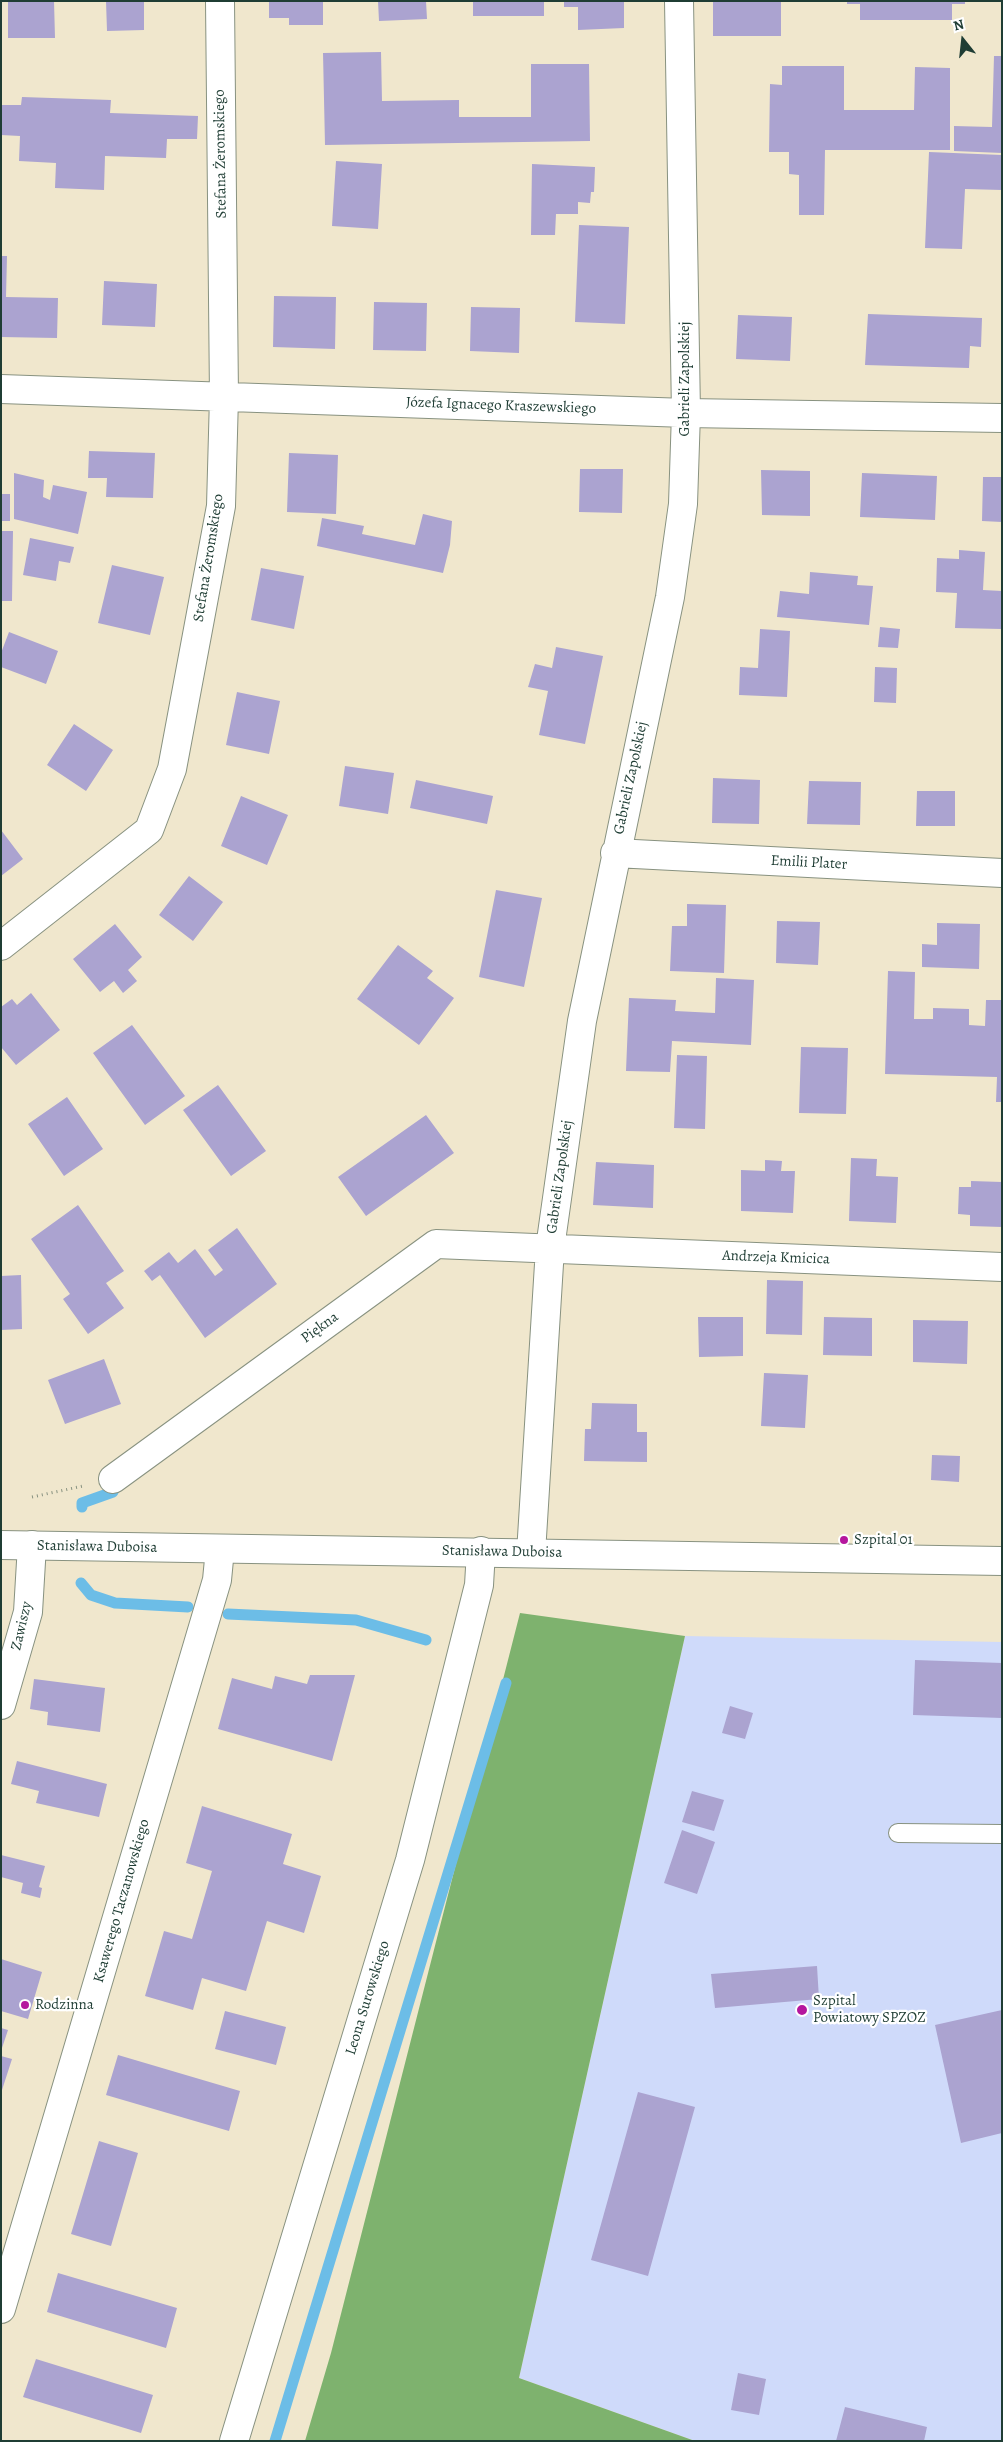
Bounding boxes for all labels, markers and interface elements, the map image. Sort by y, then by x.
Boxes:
north arrow [938,15,988,65]
text: N [951,15,966,36]
street label: Stefana Żeromskiego [211,89,231,219]
street label: Gabrieli Zapolskiej [676,322,694,436]
street label: Józefa Ignacego Kraszewskiego [406,394,596,418]
street label: Stefana Żeromskiego [190,493,228,623]
street label: Gabrieli Zapolskiej [610,720,652,836]
street label: Emilii Plater [770,852,848,874]
street label: Gabrieli Zapolskiej [543,1119,577,1235]
street label: Andrzeja Kmicica [722,1247,830,1269]
street label: Piękna [298,1308,342,1348]
place label: Szpital 01 [854,1531,913,1549]
marker: Szpital 01 [838,1534,850,1546]
street label: Stanisława Duboisa [37,1537,157,1557]
street label: Stanisława Duboisa [442,1542,562,1562]
street label: Zawiszy [8,1600,36,1652]
street label: Ksawerego Taczanowskiego [90,1817,154,1985]
street label: Leona Surowskiego [342,1939,394,2057]
place label: Szpital Powiatowy SPZOZ [813,1992,926,2027]
place label: Rodzinna [35,1996,94,2014]
marker: Rodzinna [19,1999,31,2011]
marker: Szpital Powiatowy SPZOZ [795,2003,809,2017]

